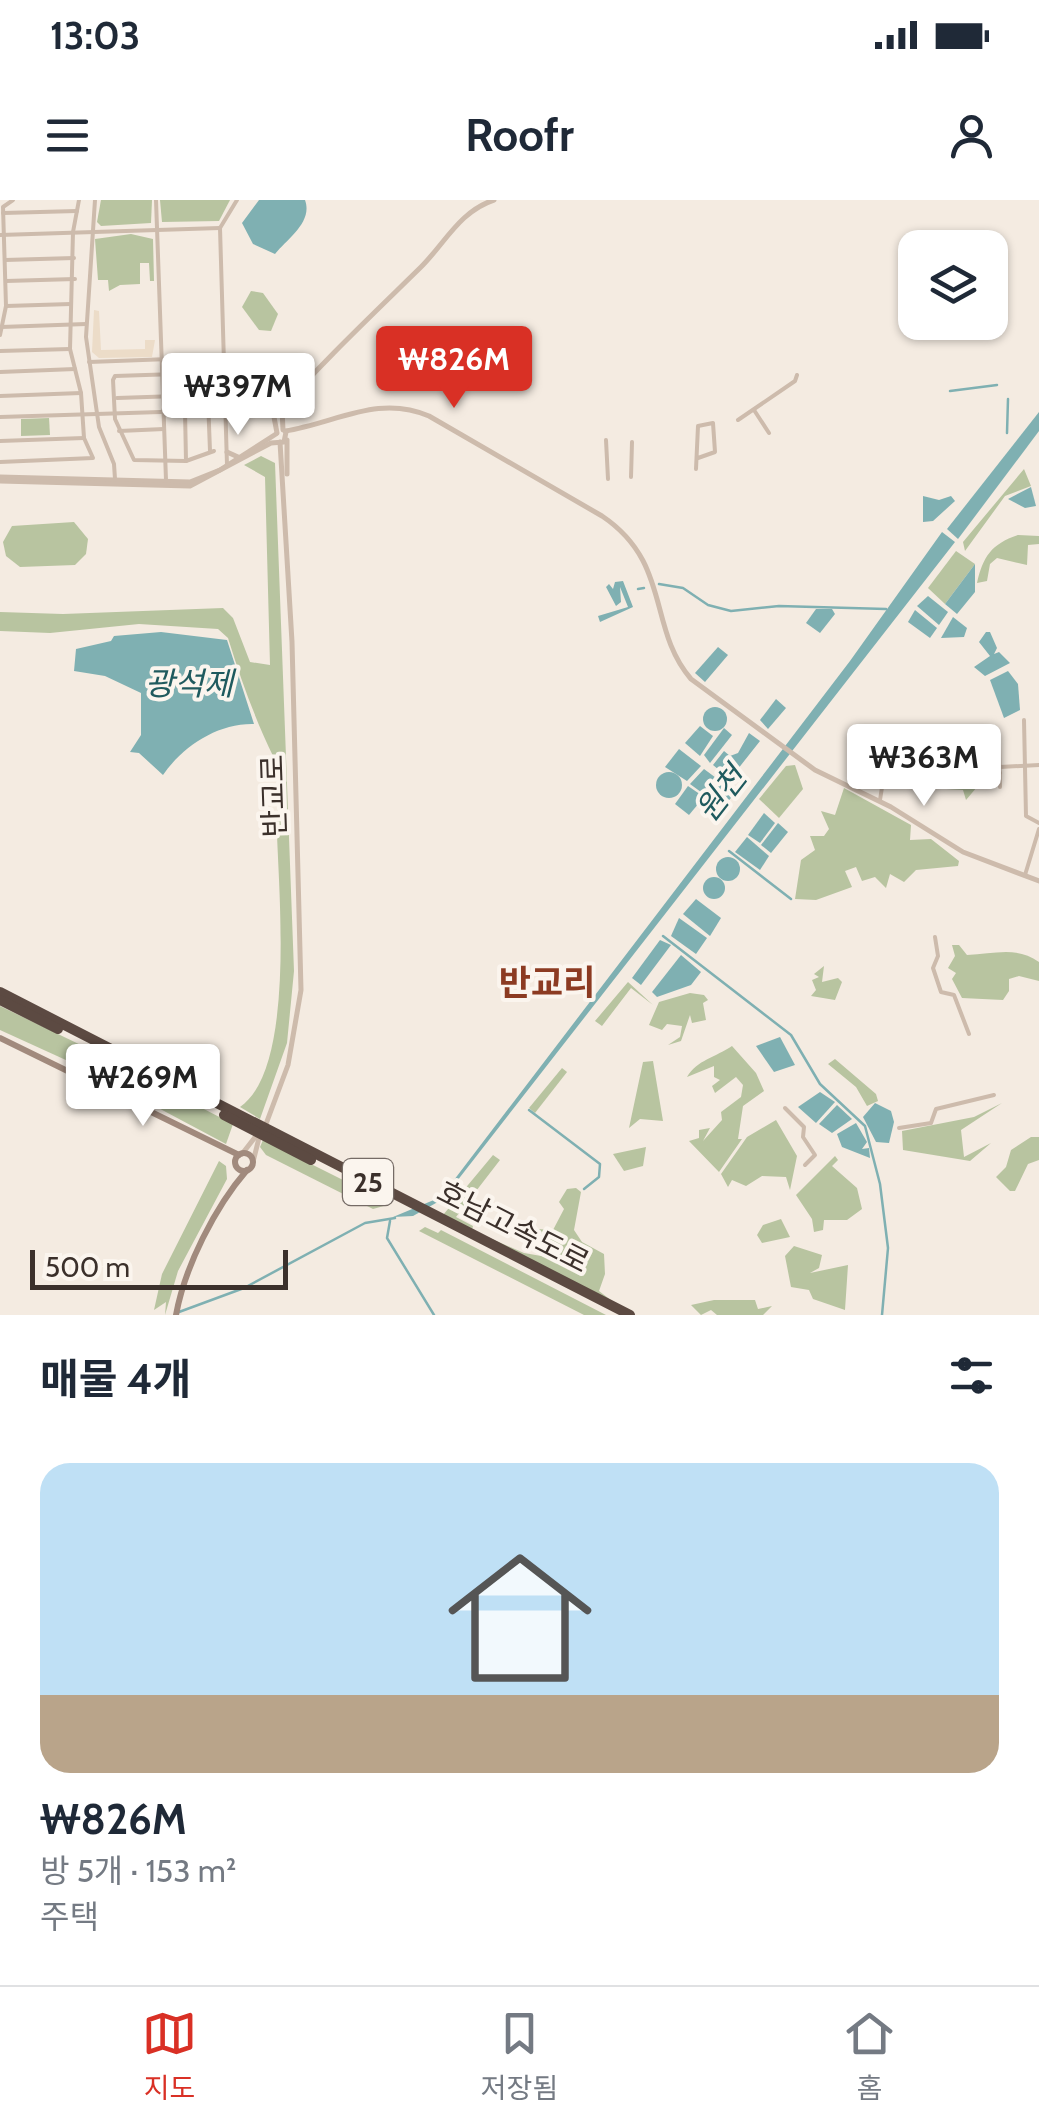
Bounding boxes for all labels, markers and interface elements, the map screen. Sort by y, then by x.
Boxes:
text: 13:03 [50,12,140,59]
icon: menu [40,108,95,163]
text: Roofr [465,108,574,162]
icon: person [944,108,999,163]
map controls [898,230,1008,340]
button: layers [898,230,1008,340]
pin: ₩826M [384,326,524,411]
text: ₩826M [398,339,510,378]
pin: ₩397M [168,353,308,438]
text: ₩397M [184,366,292,405]
water label: 광석제 [145,664,237,703]
pin: ₩363M [854,724,994,809]
text: ₩363M [869,737,979,776]
street label: 반교로 [254,754,293,838]
water label: 원천 [687,756,756,829]
district label: 반교리 [499,961,595,1004]
pin: ₩269M [73,1044,213,1129]
text: ₩269M [88,1057,198,1096]
road number: 25 [343,1159,393,1205]
street label: 호남고속도로 [431,1172,595,1281]
scale bar [30,1245,288,1290]
text: 500 m [45,1250,130,1284]
icon: filters [944,1348,999,1403]
text: 매물 4개 [40,1353,191,1405]
icon: home [430,1528,610,1708]
text: ₩826M [40,1793,187,1845]
text: 방 5개 · 153 m² [40,1851,236,1890]
text: 주택 [40,1897,99,1936]
tab: 지도 [142,2006,197,2106]
tab: 저장됨 [481,2006,558,2106]
tab: 홈 [842,2006,897,2106]

